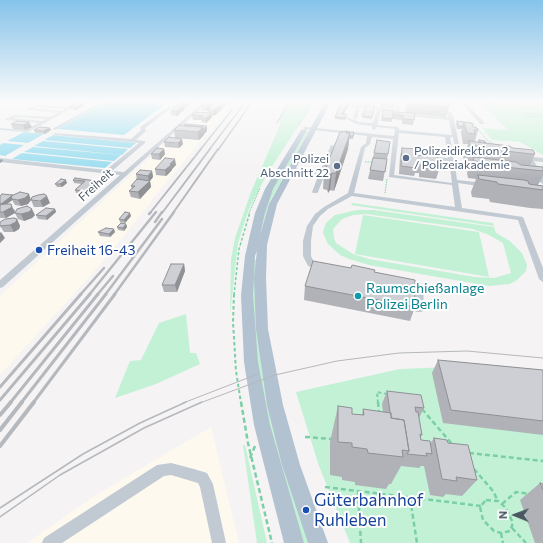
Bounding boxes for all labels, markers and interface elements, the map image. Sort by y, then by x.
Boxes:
place label: Polizeidirektion 2 / Polizeiakademie [414,144,510,172]
place label: Polizei Abschnitt 22 [260,152,329,180]
marker: Polizeidirektion 2 / Polizeiakademie [401,153,411,163]
marker: Polizei Abschnitt 22 [332,161,342,171]
street label: Freiheit [76,166,116,204]
place label: Freiheit 16-43 [47,242,135,258]
marker: Freiheit 16-43 [34,245,44,255]
place label: Raumschießanlage Polizei Berlin [366,280,484,312]
marker: Raumschießanlage Polizei Berlin [353,291,363,301]
place label: Güterbahnhof Ruhleben [314,490,423,530]
north arrow [495,495,535,535]
marker: Güterbahnhof Ruhleben [301,505,311,515]
text: N [496,511,509,519]

